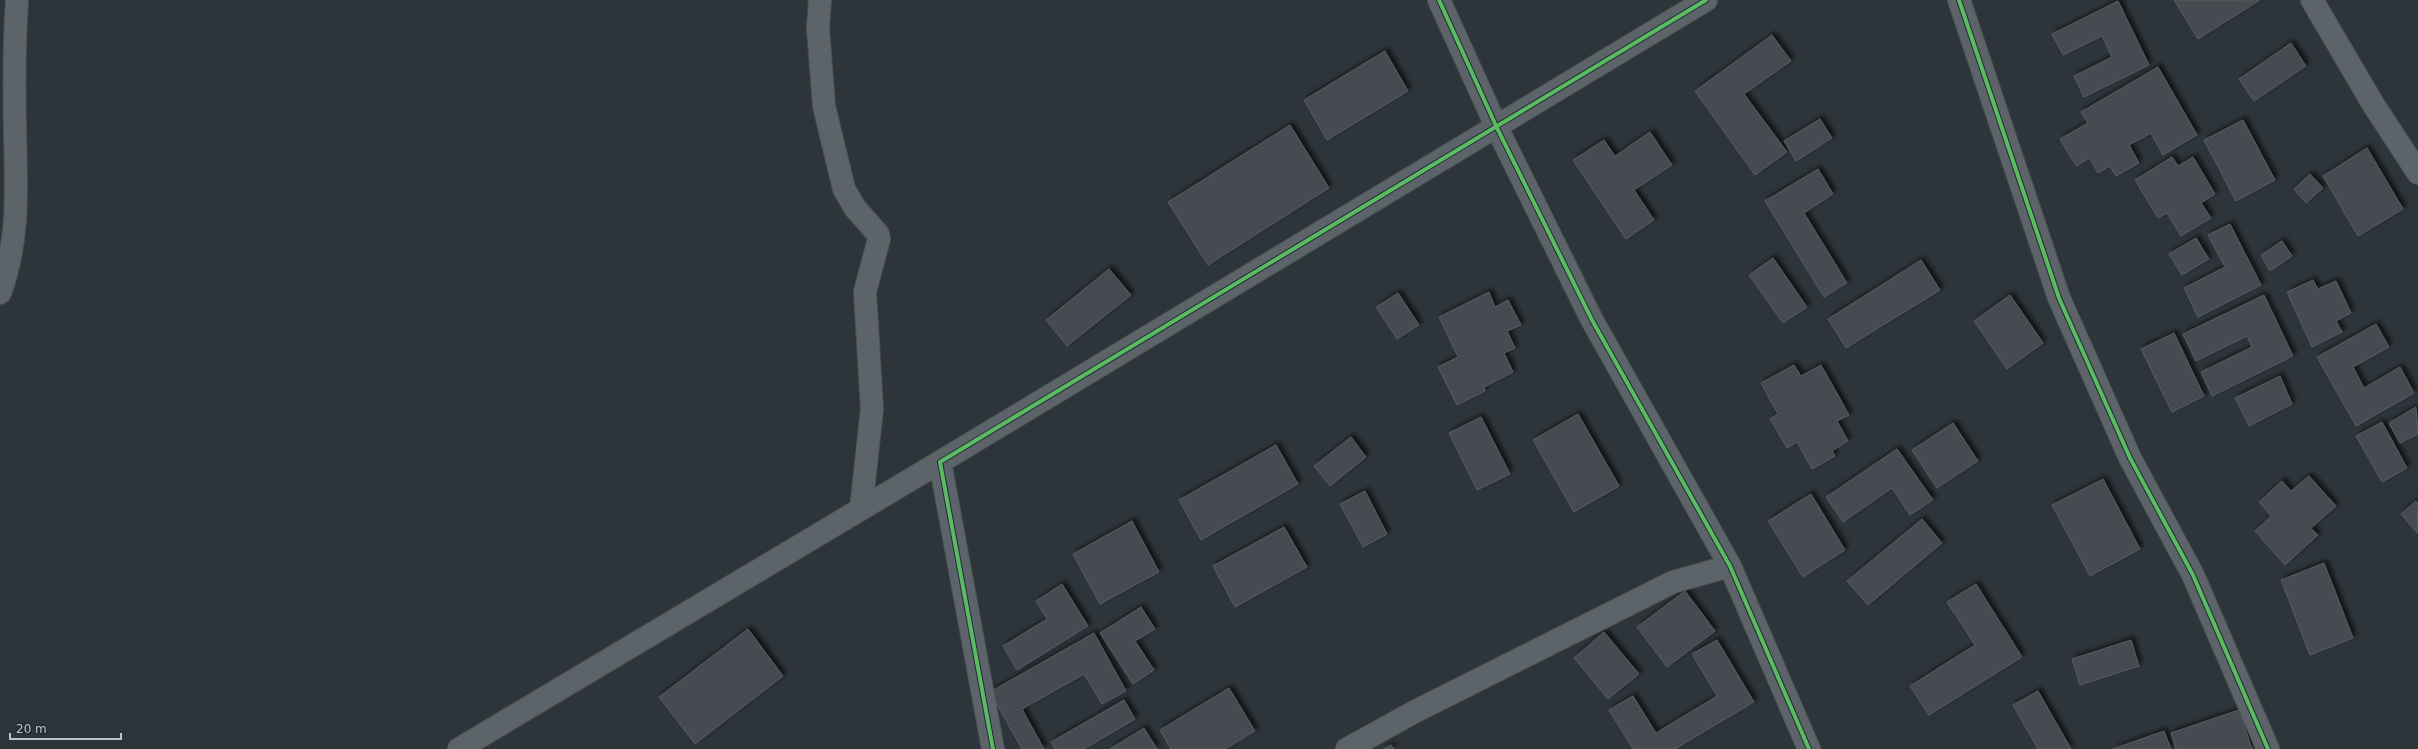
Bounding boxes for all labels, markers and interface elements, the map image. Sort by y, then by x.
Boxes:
scale bar [10,715,121,741]
text: 20 m [16,722,47,736]

